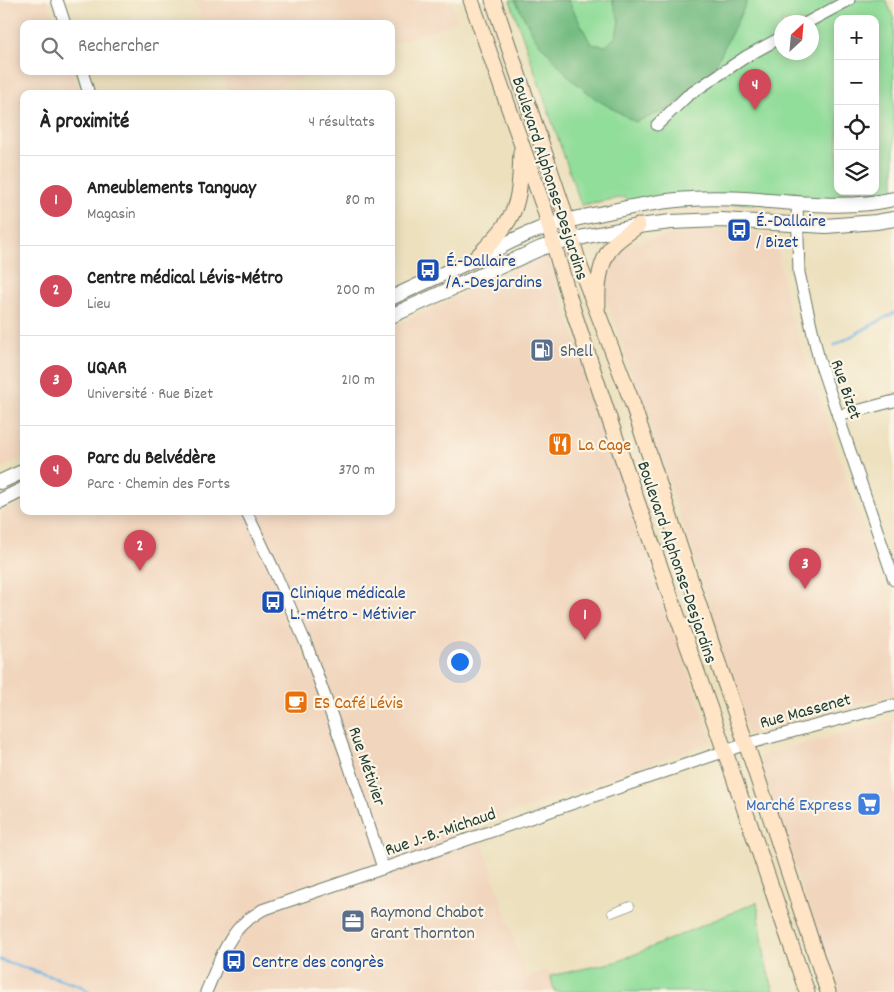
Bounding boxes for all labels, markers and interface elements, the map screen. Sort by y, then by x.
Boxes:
north arrow [774,15,819,60]
map controls [834,15,879,195]
button: + [834,15,879,60]
search box [20,20,395,75]
icon: search [38,34,66,62]
text: Rechercher [78,34,159,61]
button: − [834,60,879,105]
pin: 4 [739,69,771,110]
street label: Boulevard Alphonse-Desjardins [504,74,593,284]
button: locate [834,105,879,150]
text: À proximité [40,108,129,138]
text: 4 résultats [308,111,375,134]
button: layers [834,150,879,195]
text: Ameublements Tanguay [87,176,256,203]
text: 1 [54,189,58,212]
text: 80 m [345,189,375,212]
text: Magasin [87,203,135,226]
place label: É.-Dallaire / Bizet [756,210,826,256]
bus stop icon: É.-Dallaire / Bizet [726,217,752,243]
place label: É.-Dallaire /A.-Desjardins [446,250,542,296]
bus stop icon: É.-Dallaire /A.-Desjardins [415,257,441,283]
text: Centre médical Lévis-Métro [87,266,283,293]
text: 2 [53,279,60,302]
text: 200 m [336,279,375,302]
text: Lieu [87,293,110,316]
fuel station icon: Shell [529,337,555,363]
place label: Shell [560,340,593,365]
text: UQAR [87,356,127,383]
street label: Rue Bizet [823,357,867,423]
text: 3 [52,369,60,392]
text: 210 m [341,369,375,392]
text: Université · Rue Bizet [87,383,213,406]
restaurant icon: La Cage [547,431,573,457]
place label: La Cage [578,434,631,459]
text: Parc du Belvédère [87,446,216,473]
street label: Boulevard Alphonse-Desjardins [629,458,722,667]
text: 4 [53,459,59,482]
text: 370 m [338,459,375,482]
text: Parc · Chemin des Forts [87,473,230,496]
pin: 2 [124,530,156,571]
pin: 3 [789,548,821,589]
place label: Clinique médicale L.-métro - Métivier [290,582,416,628]
bus stop icon: Clinique médicale L.-métro - Métivier [260,589,286,615]
pin: 1 [569,599,601,640]
your location [447,649,473,675]
street label: Rue Massenet [757,688,854,737]
cafe icon: ES Café Lévis [283,689,309,715]
place label: ES Café Lévis [314,692,403,717]
street label: Rue Métivier [340,724,391,810]
supermarket icon: Marché Express [856,791,882,817]
place label: Marché Express [746,794,852,819]
street label: Rue J.-B.-Michaud [382,803,500,864]
place label: Raymond Chabot Grant Thornton [370,901,484,947]
office icon: Raymond Chabot Grant Thornton [340,908,366,934]
bus stop icon: Centre des congrès [221,948,247,974]
place label: Centre des congrès [252,951,384,976]

